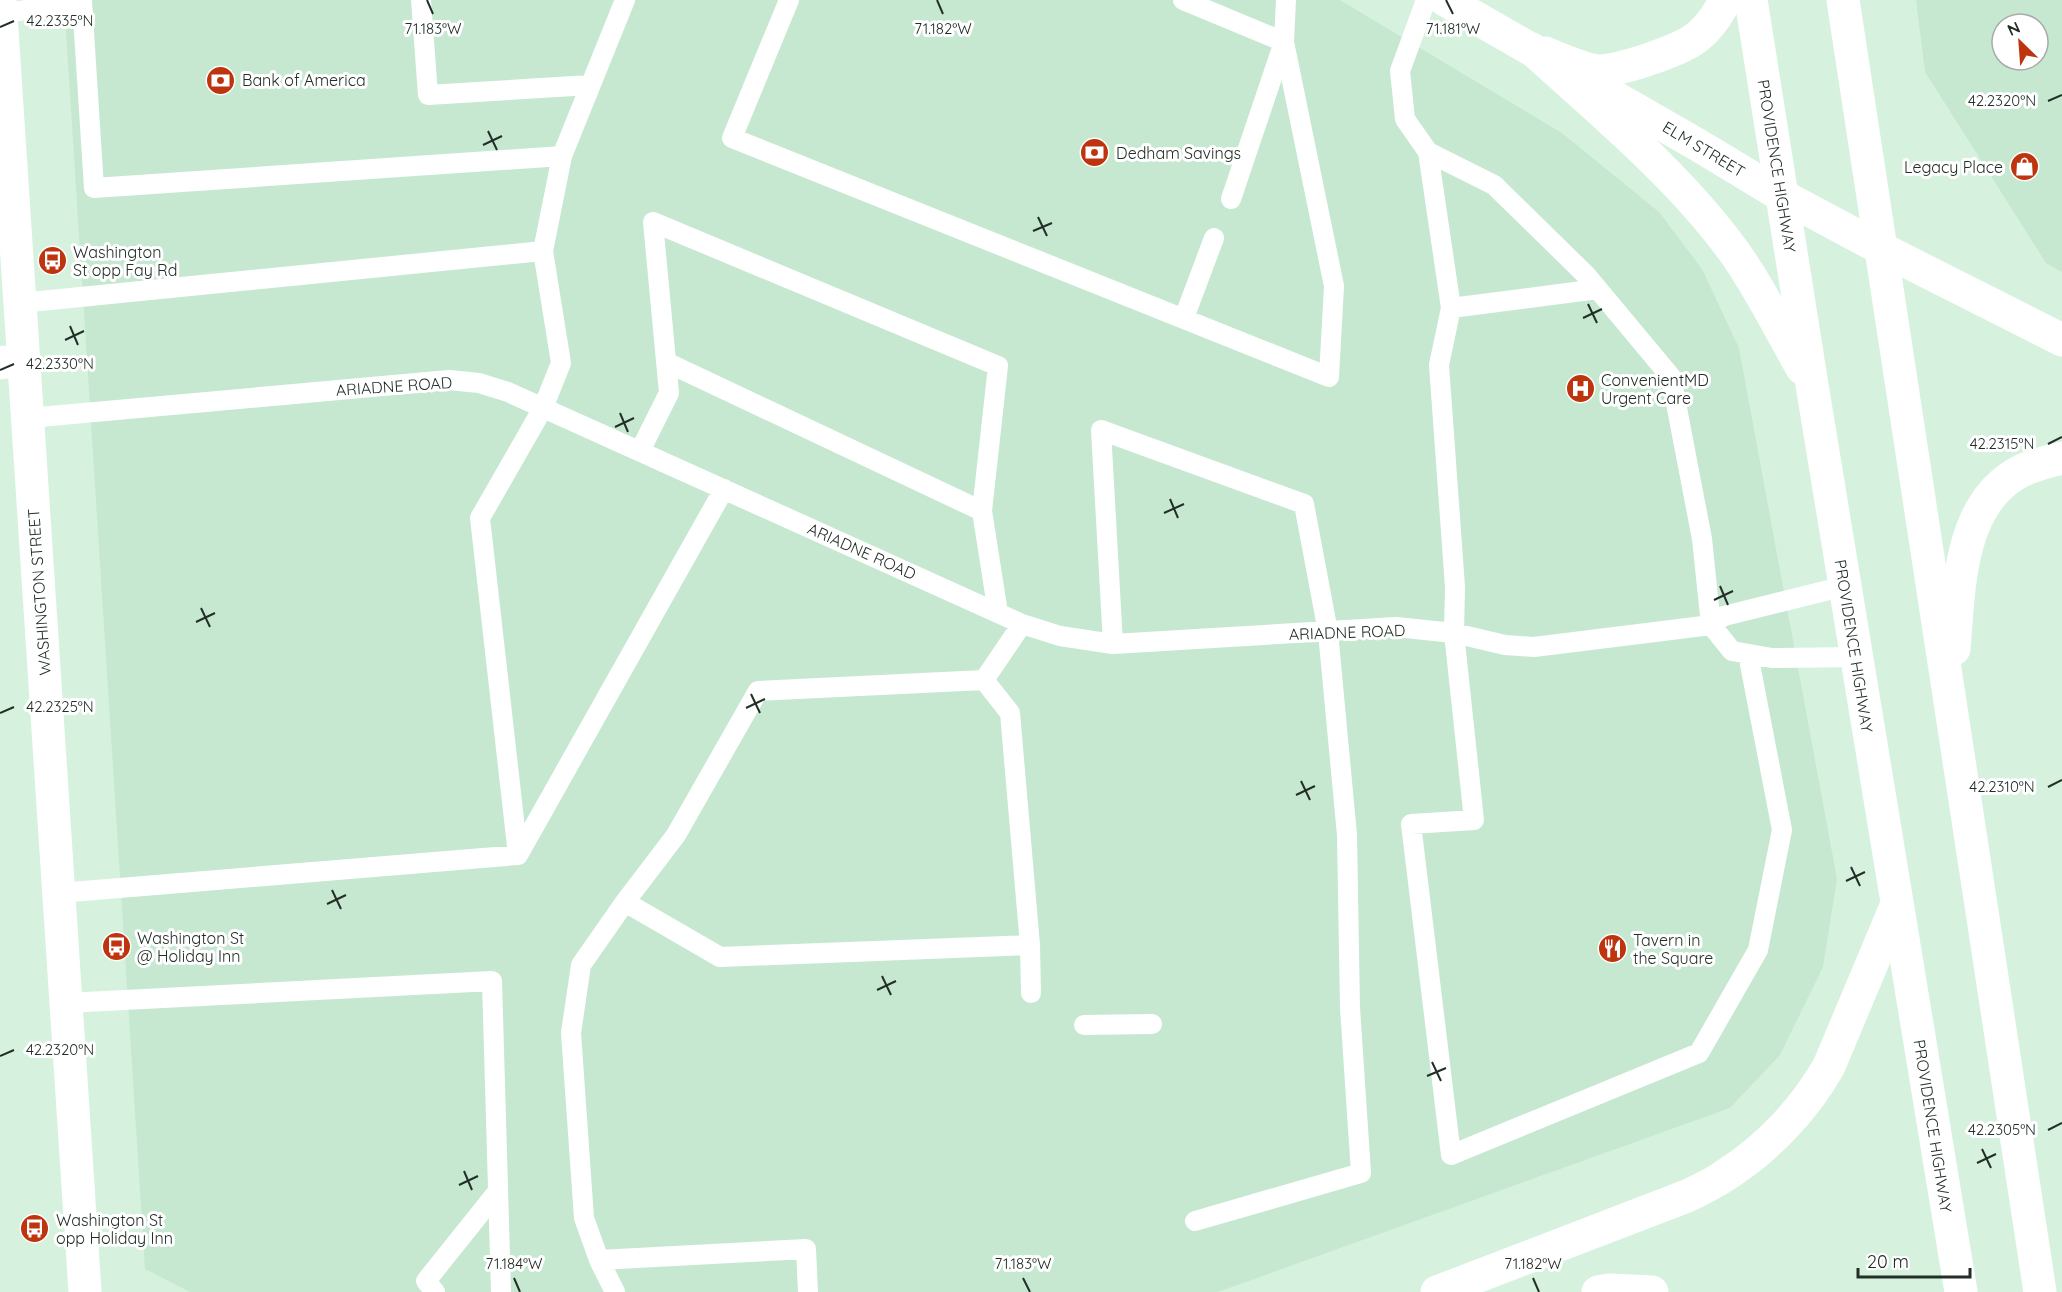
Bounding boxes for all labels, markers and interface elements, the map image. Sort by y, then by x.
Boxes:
text: 42.2335°N [26,11,94,30]
north arrow [1990,12,2050,72]
text: N [2004,17,2023,40]
text: 71.183°W [404,19,462,38]
text: 71.182°W [914,19,972,38]
text: 71.181°W [1426,19,1481,38]
bank icon: Bank of America [205,64,237,96]
place label: Bank of America [242,70,366,90]
street label: PROVIDENCE HIGHWAY [1753,78,1801,254]
text: 42.2320°N [1968,91,2036,110]
street label: ELM STREET [1659,117,1749,182]
bank icon: Dedham Savings [1079,137,1111,169]
place label: Dedham Savings [1116,143,1241,163]
shop icon: Legacy Place [2008,151,2040,183]
place label: Legacy Place [1904,157,2003,177]
place label: Washington St opp Fay Rd [73,242,177,280]
bus stop icon: Washington St opp Fay Rd [36,245,68,277]
text: 42.2330°N [26,354,94,373]
place label: ConvenientMD Urgent Care [1601,370,1709,408]
street label: ARIADNE ROAD [335,372,453,400]
hospital icon: ConvenientMD Urgent Care [1564,373,1596,405]
text: 42.2315°N [1970,434,2034,453]
street label: WASHINGTON STREET [23,508,55,676]
street label: ARIADNE ROAD [805,518,919,584]
street label: PROVIDENCE HIGHWAY [1830,558,1878,734]
street label: ARIADNE ROAD [1288,620,1406,644]
text: 42.2325°N [26,697,94,716]
text: 42.2310°N [1969,777,2035,796]
place label: Washington St @ Holiday Inn [137,928,244,966]
place label: Tavern in the Square [1633,930,1713,968]
bus stop icon: Washington St @ Holiday Inn [100,931,132,963]
restaurant icon: Tavern in the Square [1596,933,1628,965]
street label: PROVIDENCE HIGHWAY [1909,1038,1957,1214]
text: 42.2320°N [26,1040,94,1059]
text: 42.2305°N [1968,1120,2036,1139]
place label: Washington St opp Holiday Inn [56,1210,173,1248]
bus stop icon: Washington St opp Holiday Inn [19,1213,51,1245]
scale bar [1858,1241,1970,1279]
text: 20 m [1867,1250,1909,1273]
text: 71.184°W [485,1254,543,1273]
text: 71.183°W [994,1254,1052,1273]
text: 71.182°W [1504,1254,1562,1273]

